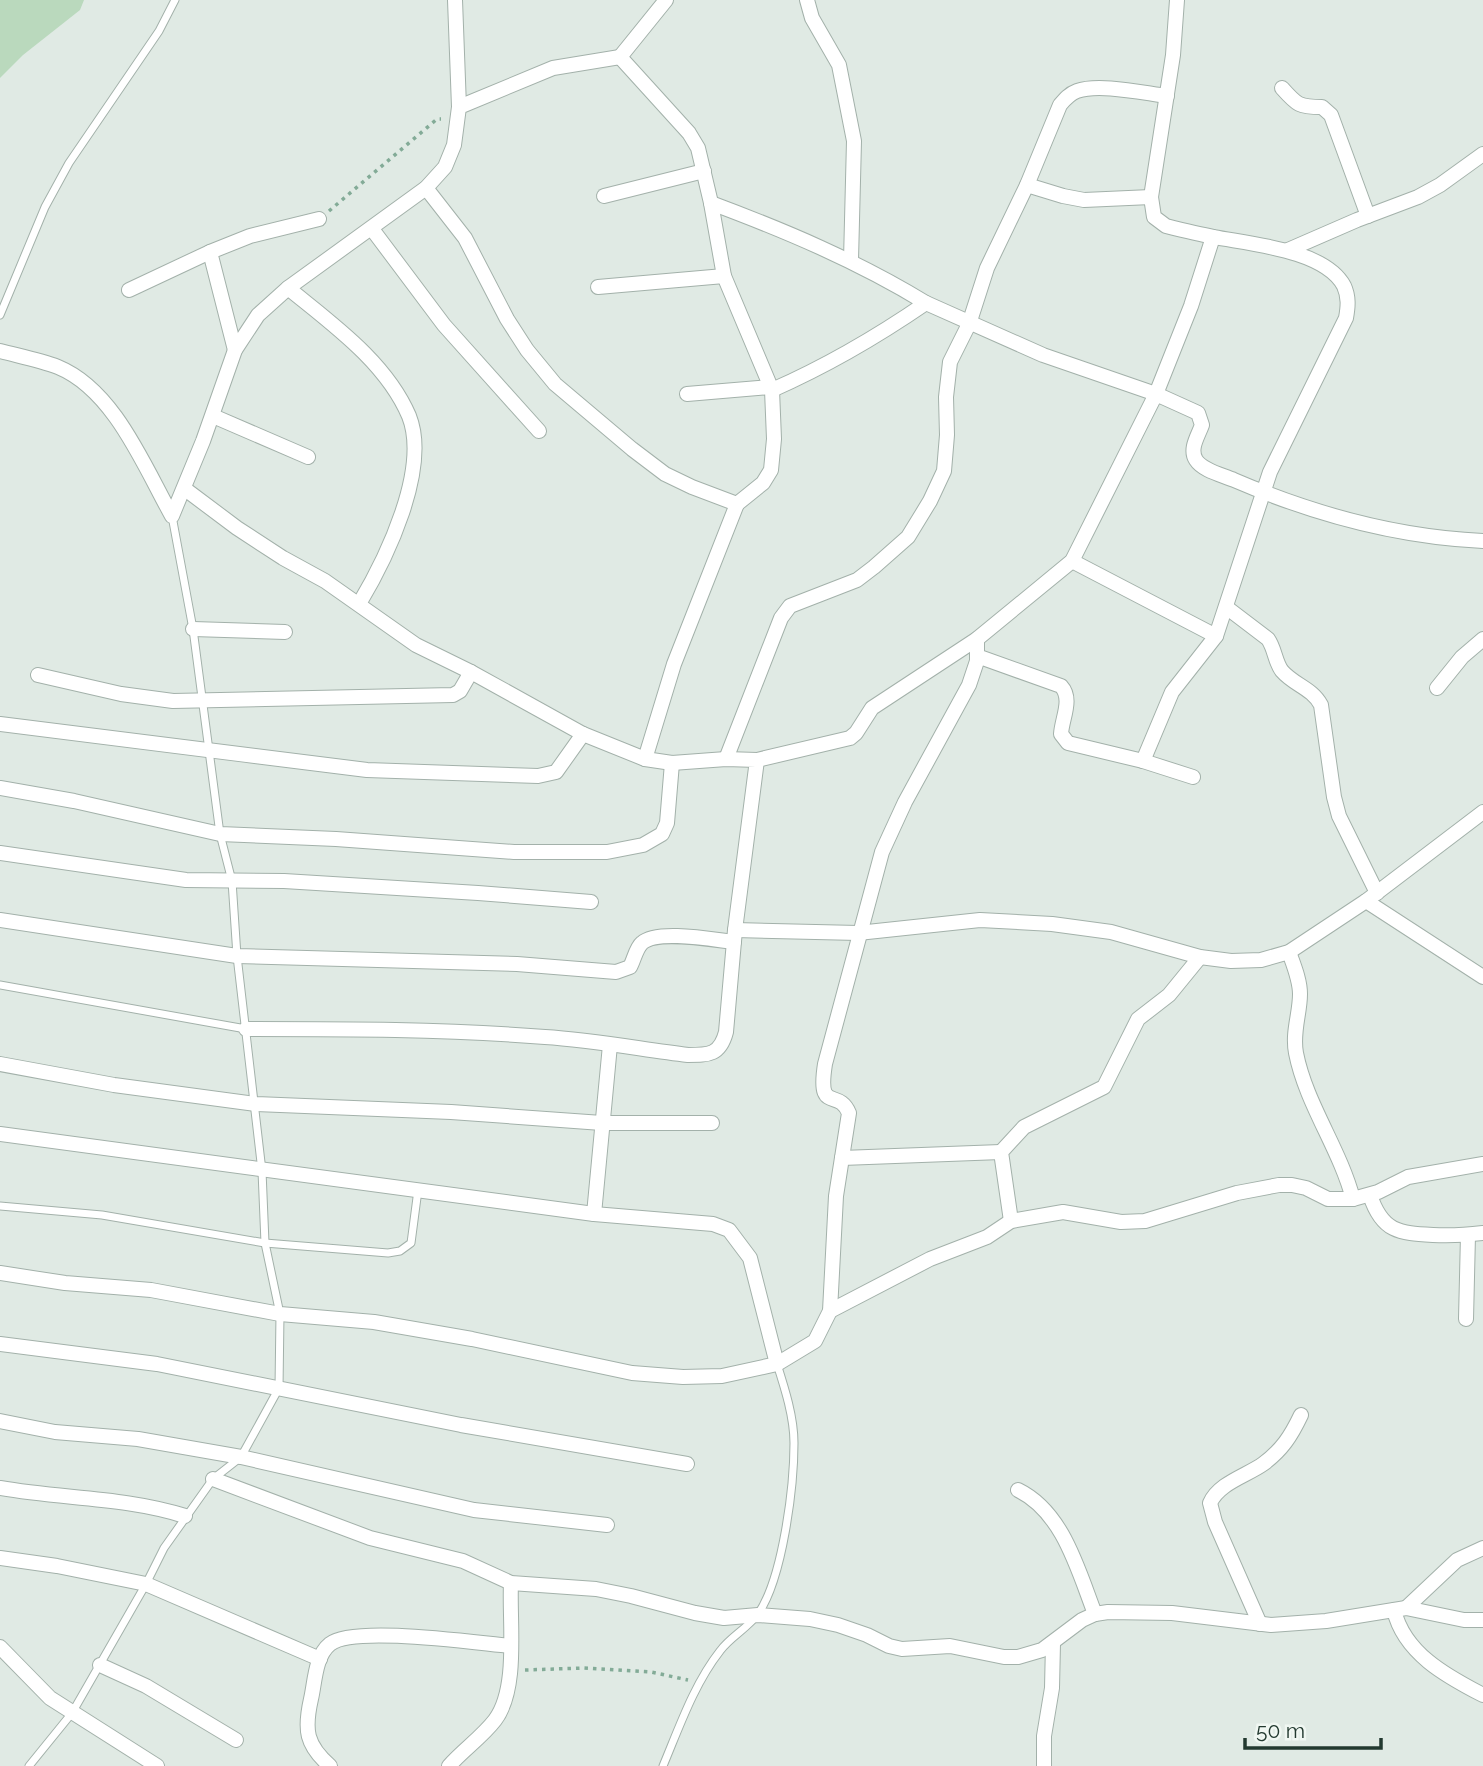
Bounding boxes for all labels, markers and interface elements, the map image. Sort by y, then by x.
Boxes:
scale bar [1245,1706,1382,1750]
text: 50 m [1256,1718,1305,1743]

